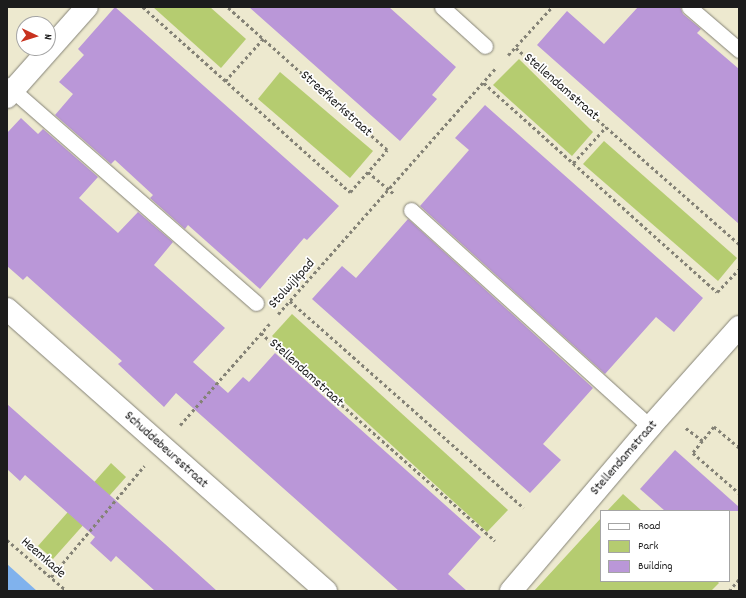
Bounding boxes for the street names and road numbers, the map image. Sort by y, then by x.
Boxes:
street label: Stellendamstraat [520,50,602,124]
street label: Streefkerkstraat [297,67,375,141]
street label: Stolwijkpad [265,256,319,312]
street label: Stellendamstraat [265,335,347,411]
street label: Schuddebeursstraat [120,408,212,492]
street label: Stellendamstraat [587,417,661,499]
street label: Heemkade [17,534,69,582]

